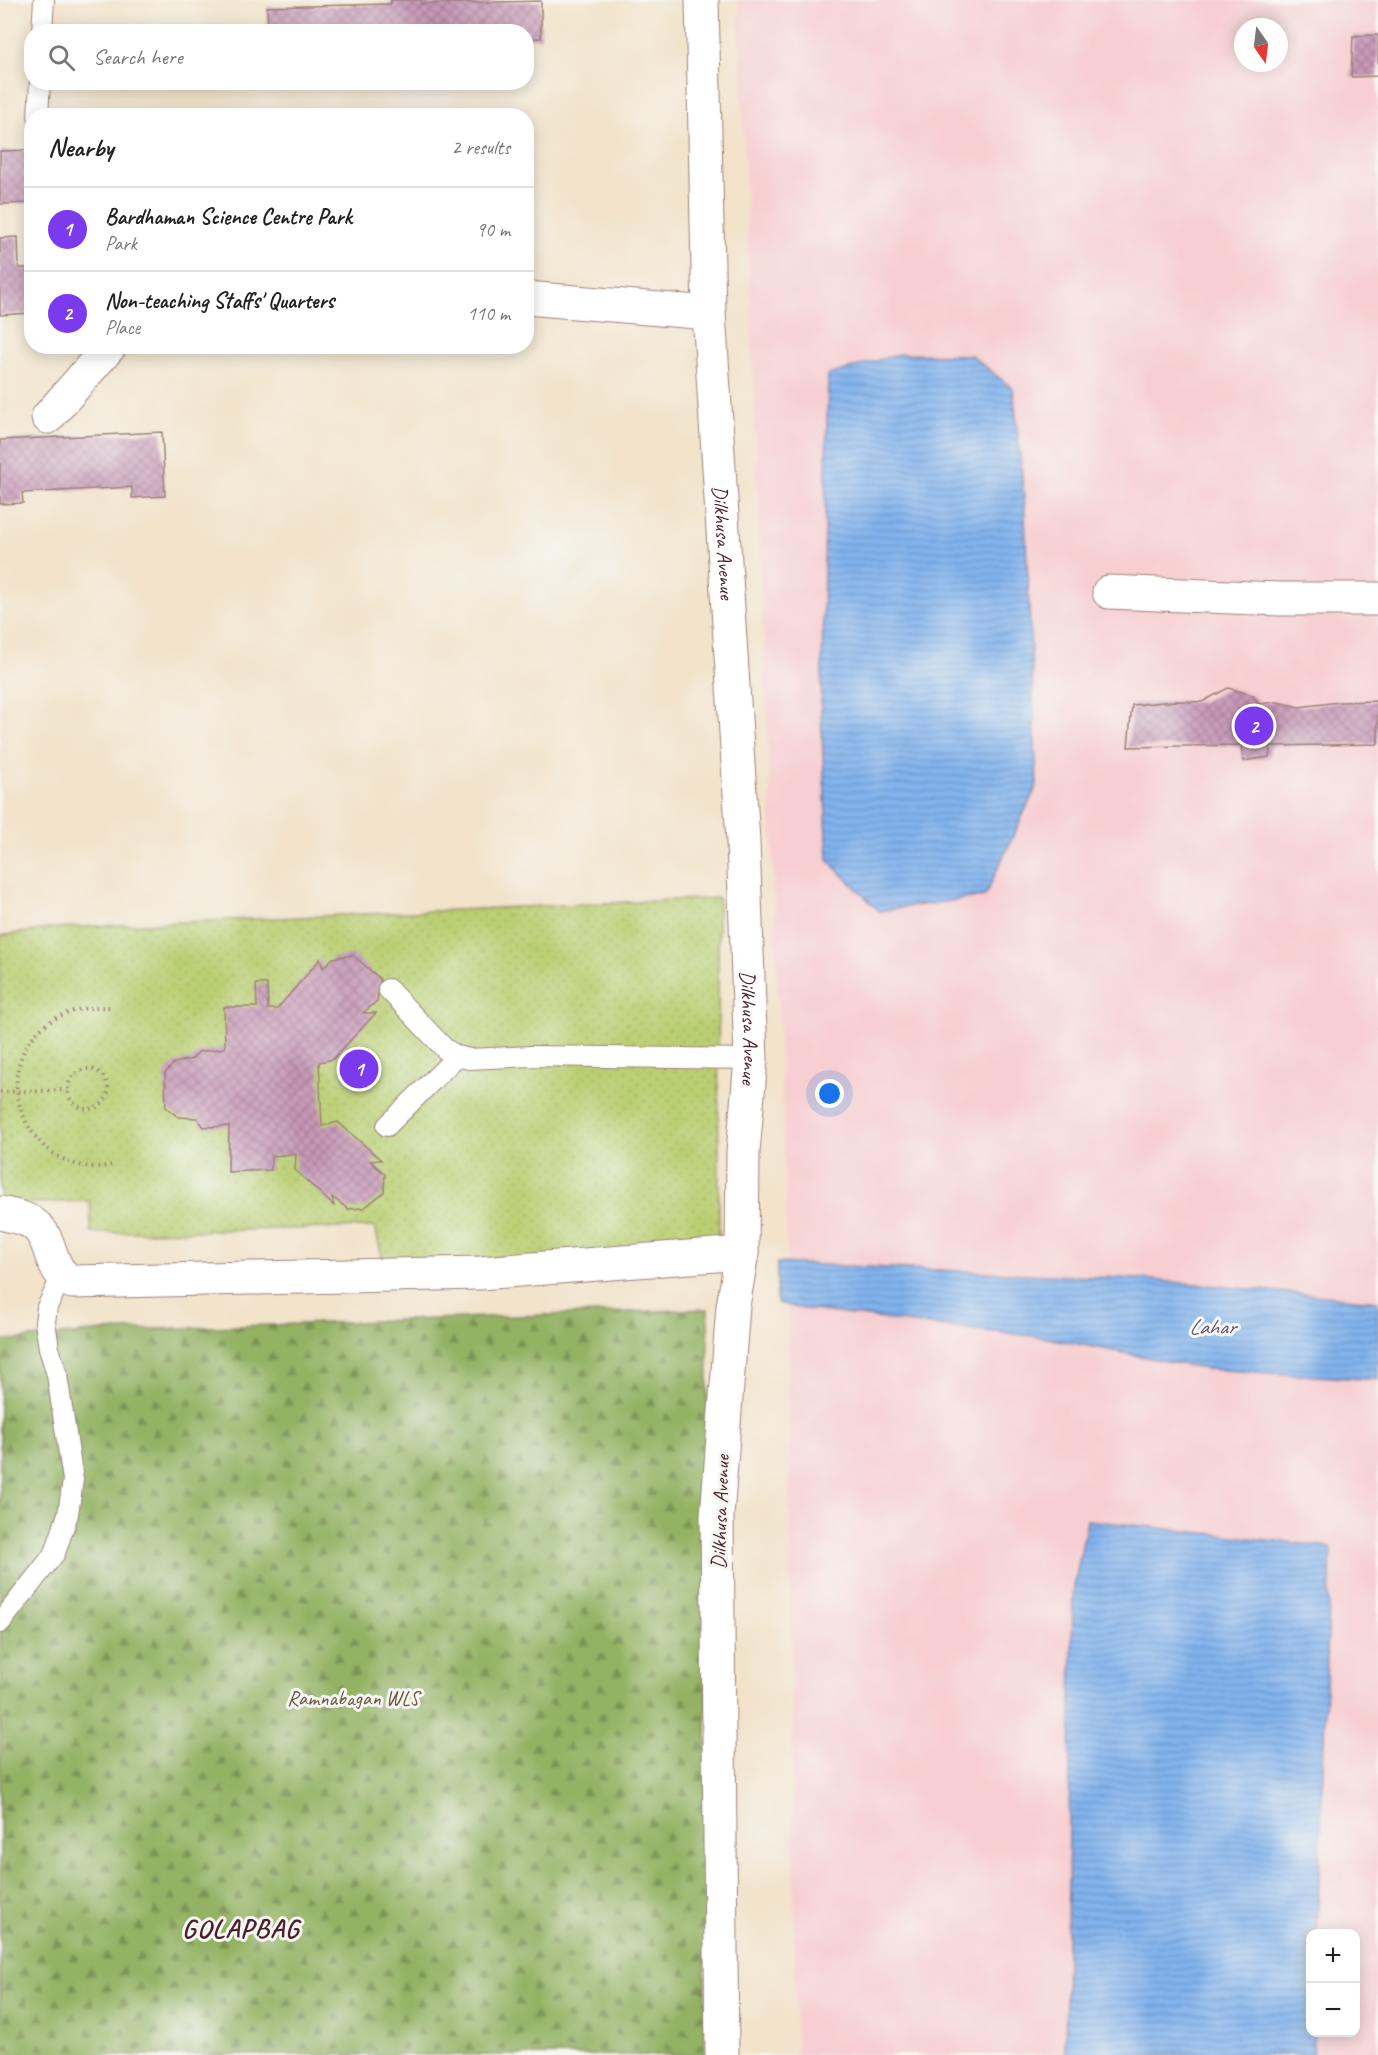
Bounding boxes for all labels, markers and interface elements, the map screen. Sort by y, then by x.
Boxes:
north arrow [1234,18,1288,72]
search box [24,24,534,90]
icon: search [45,41,78,74]
text: Search here [93,43,183,71]
text: Nearby [48,131,113,164]
text: 2 results [451,135,510,160]
text: Bardhaman Science Centre Park [105,203,352,231]
text: 1 [63,217,72,242]
text: 90 m [476,217,510,242]
text: Park [105,231,137,256]
text: Non-teaching Staffs' Quarters [105,287,334,315]
text: 2 [63,301,72,326]
text: 110 m [467,301,510,326]
text: Place [105,315,140,340]
street label: Dilkhusa Avenue [707,485,740,601]
pin: 2 [1234,704,1274,748]
street label: Dilkhusa Avenue [735,970,764,1087]
pin: 1 [340,1046,378,1092]
your location [815,1079,844,1108]
water label: Lahar [1189,1313,1238,1341]
street label: Dilkhusa Avenue [705,1453,735,1569]
park label: Ramnabagan WLS [287,1685,422,1711]
district label: GOLAPBAG [182,1911,302,1945]
map controls [1306,1929,1360,2037]
button: + [1306,1929,1360,1983]
button: − [1306,1983,1360,2037]

